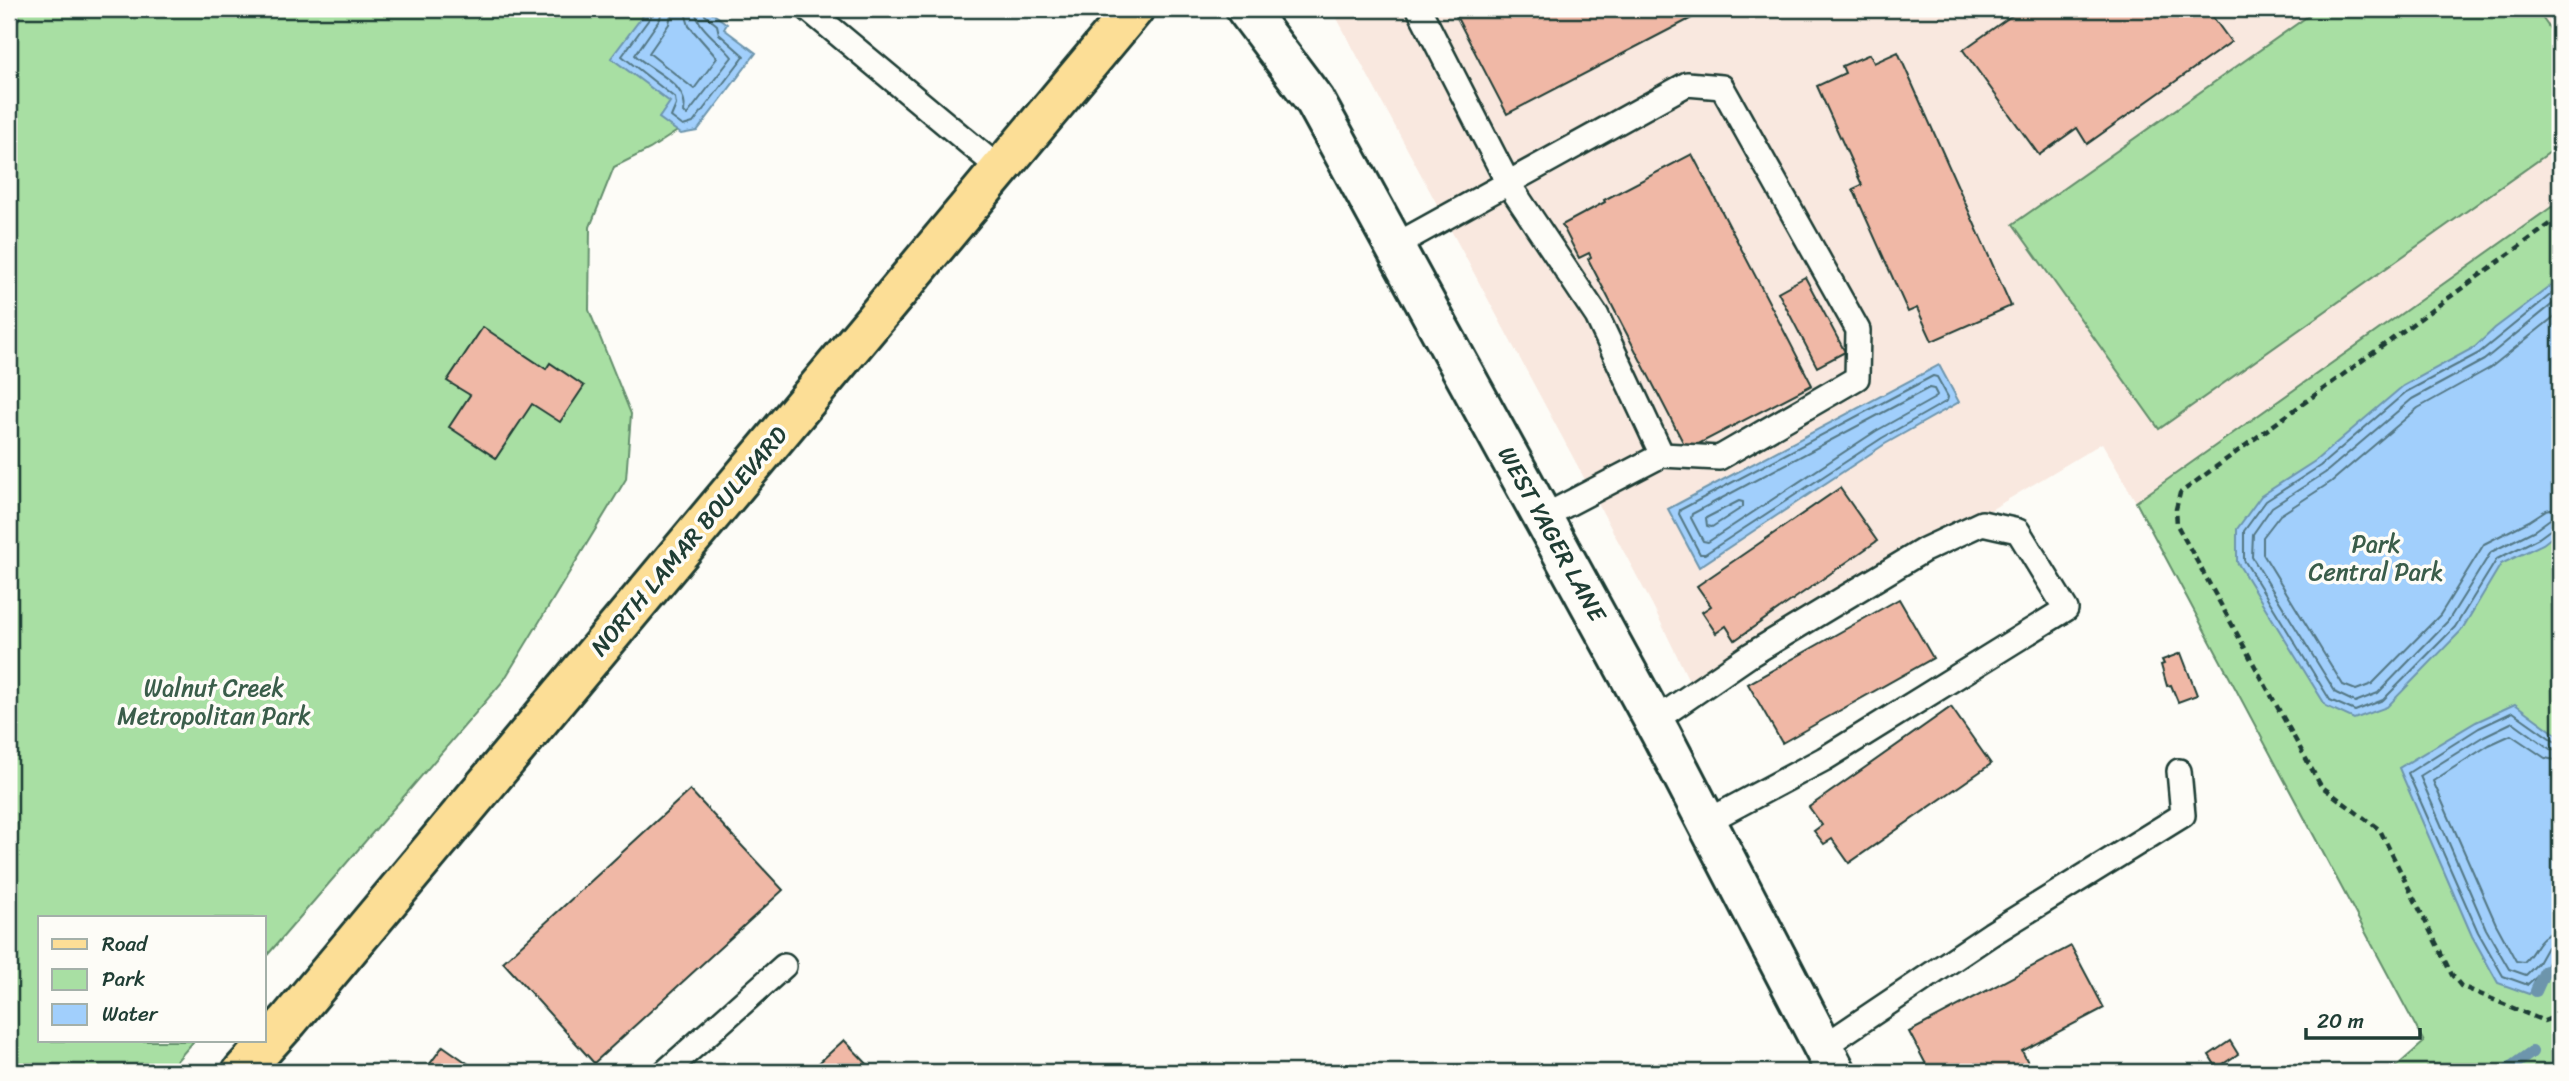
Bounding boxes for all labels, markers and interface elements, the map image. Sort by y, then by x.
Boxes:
street label: NORTH LAMAR BOULEVARD [579,416,799,666]
street label: WEST YAGER LANE [1486,438,1619,631]
park label: Park Central Park [2309,523,2443,593]
park label: Walnut Creek Metropolitan Park [117,667,311,737]
legend [38,916,266,1042]
text: Road [102,925,149,963]
text: Park [102,960,145,998]
text: Water [102,995,159,1033]
scale bar [2306,997,2420,1041]
text: 20 m [2317,1002,2364,1040]

